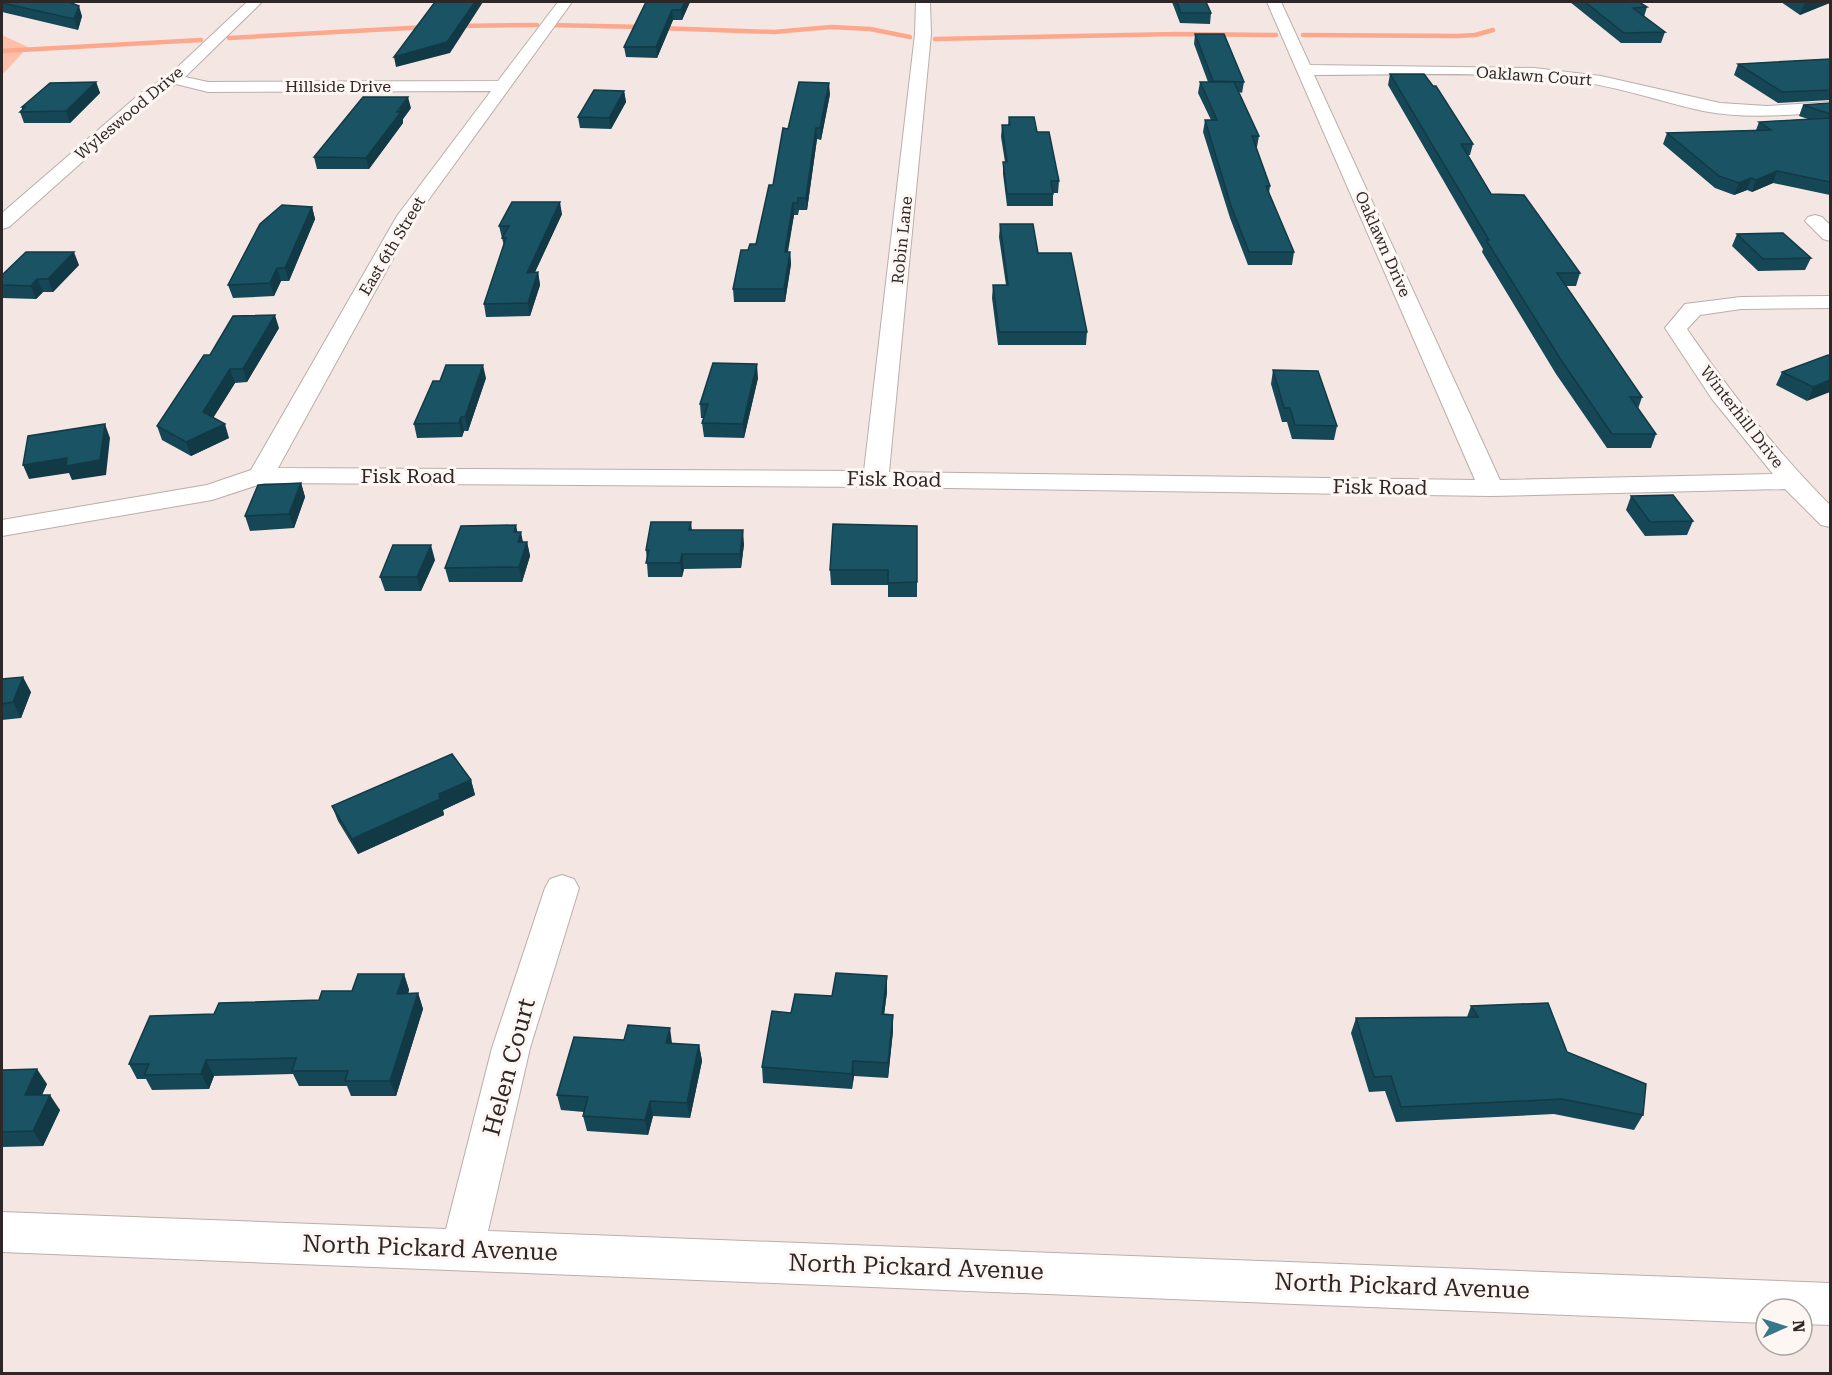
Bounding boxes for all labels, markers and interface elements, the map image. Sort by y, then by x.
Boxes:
street label: Wyleswood Drive [71,62,187,164]
street label: Oaklawn Court [1475,62,1593,90]
street label: Hillside Drive [285,77,391,96]
street label: Oaklawn Drive [1351,188,1415,300]
street label: East 6th Street [355,193,429,299]
street label: Robin Lane [888,195,916,285]
street label: Winterhill Drive [1696,362,1788,472]
street label: Fisk Road [361,464,456,488]
street label: Fisk Road [846,466,942,492]
street label: Fisk Road [1332,474,1428,500]
street label: Helen Court [477,995,541,1139]
street label: North Pickard Avenue [302,1230,558,1266]
street label: North Pickard Avenue [788,1249,1044,1285]
street label: North Pickard Avenue [1274,1268,1530,1304]
north arrow [1754,1297,1814,1357]
text: N [1789,1320,1808,1333]

